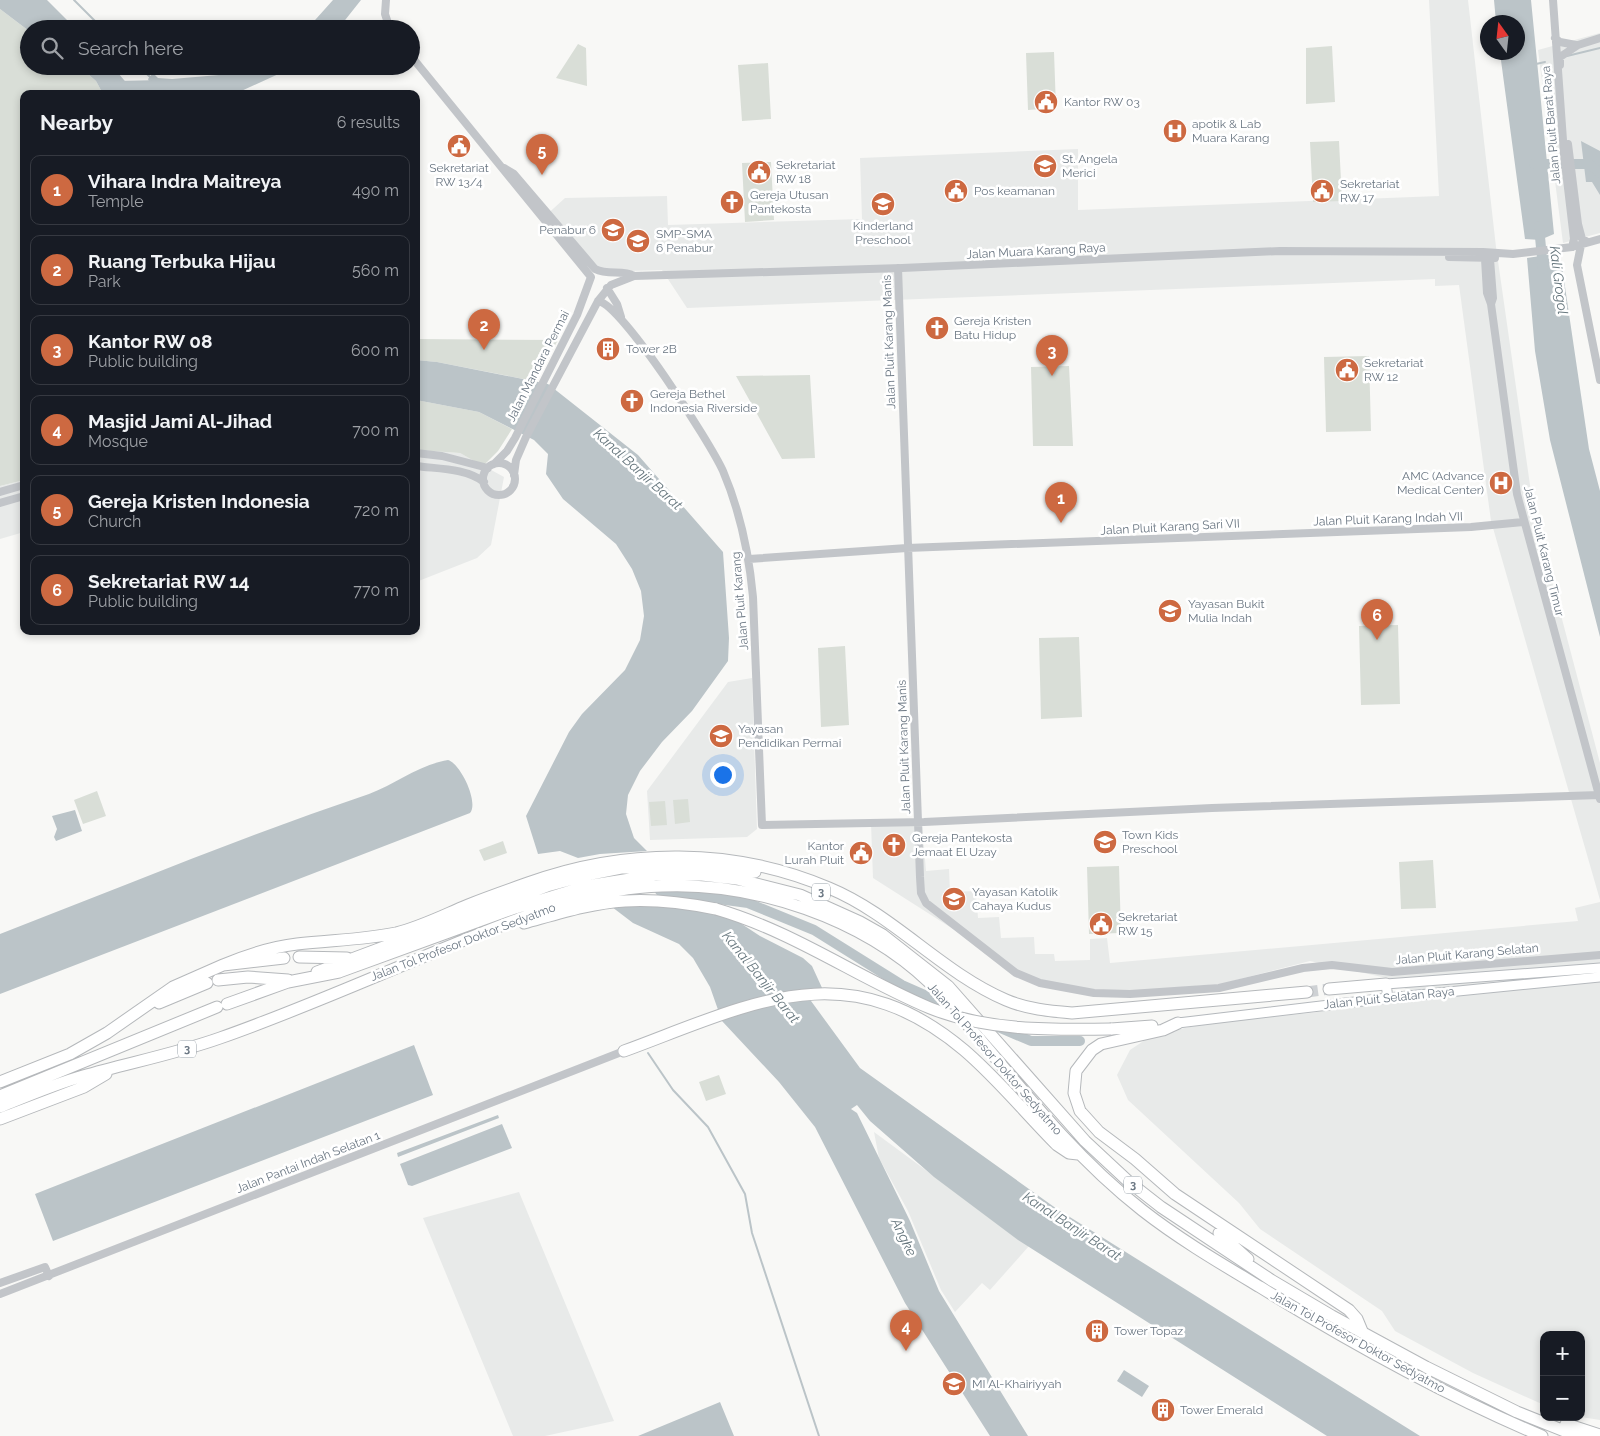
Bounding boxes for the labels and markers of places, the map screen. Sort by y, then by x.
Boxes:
public building icon: Kantor RW 03 [1033,89,1059,115]
place label: Kantor RW 03 [1064,95,1140,109]
place label: apotik & Lab Muara Karang [1192,117,1269,145]
hospital icon: apotik & Lab Muara Karang [1162,118,1188,144]
public building icon: Sekretariat RW 13/4 [446,133,472,159]
pin: 5 [526,134,558,175]
place label: St. Angela Merici [1062,152,1118,180]
school or university icon: St. Angela Merici [1032,153,1058,179]
place label: Sekretariat RW 18 [776,158,836,186]
public building icon: Sekretariat RW 18 [746,159,772,185]
place label: Sekretariat RW 13/4 [429,161,489,189]
place label: Sekretariat RW 17 [1340,177,1400,205]
public building icon: Pos keamanan [943,178,969,204]
public building icon: Sekretariat RW 17 [1309,178,1335,204]
place label: Pos keamanan [974,184,1055,198]
place label: Gereja Utusan Pantekosta [750,188,829,216]
church icon: Gereja Utusan Pantekosta [719,189,745,215]
school or university icon: Kinderland Preschool [870,191,896,217]
school or university icon: Penabur 6 [600,217,626,243]
place label: Kinderland Preschool [853,219,913,247]
place label: Penabur 6 [539,223,596,237]
place label: SMP-SMA 6 Penabur [656,227,714,255]
school or university icon: SMP-SMA 6 Penabur [625,228,651,254]
pin: 2 [468,309,500,350]
place label: Gereja Kristen Batu Hidup [954,314,1031,342]
church icon: Gereja Kristen Batu Hidup [924,315,950,341]
pin: 3 [1036,335,1068,376]
building icon: Tower 2B [595,336,621,362]
place label: Tower 2B [626,342,677,356]
place label: Sekretariat RW 12 [1364,356,1424,384]
public building icon: Sekretariat RW 12 [1334,357,1360,383]
place label: Gereja Bethel Indonesia Riverside [650,387,757,415]
church icon: Gereja Bethel Indonesia Riverside [619,388,645,414]
place label: AMC (Advance Medical Center) [1397,469,1484,497]
hospital icon: AMC (Advance Medical Center) [1488,470,1514,496]
pin: 1 [1045,482,1077,523]
place label: Yayasan Bukit Mulia Indah [1188,597,1264,625]
school or university icon: Yayasan Bukit Mulia Indah [1157,598,1183,624]
pin: 6 [1361,599,1393,640]
place label: Yayasan Pendidikan Permai [738,722,841,750]
school or university icon: Yayasan Pendidikan Permai [708,723,734,749]
place label: Town Kids Preschool [1122,828,1179,856]
school or university icon: Town Kids Preschool [1092,829,1118,855]
place label: Gereja Pantekosta Jemaat El Uzay [912,831,1012,859]
church icon: Gereja Pantekosta Jemaat El Uzay [881,832,907,858]
place label: Kantor Lurah Pluit [785,839,845,867]
public building icon: Kantor Lurah Pluit [848,840,874,866]
place label: Yayasan Katolik Cahaya Kudus [972,885,1058,913]
school or university icon: Yayasan Katolik Cahaya Kudus [941,886,967,912]
place label: Sekretariat RW 15 [1118,910,1178,938]
public building icon: Sekretariat RW 15 [1088,911,1114,937]
pin: 4 [890,1310,922,1351]
building icon: Tower Topaz [1084,1318,1110,1344]
place label: Tower Topaz [1114,1324,1183,1338]
school or university icon: MI Al-Khairiyyah [941,1371,967,1397]
place label: MI Al-Khairiyyah [972,1377,1062,1391]
building icon: Tower Emerald [1150,1397,1176,1423]
place label: Tower Emerald [1180,1403,1263,1417]

